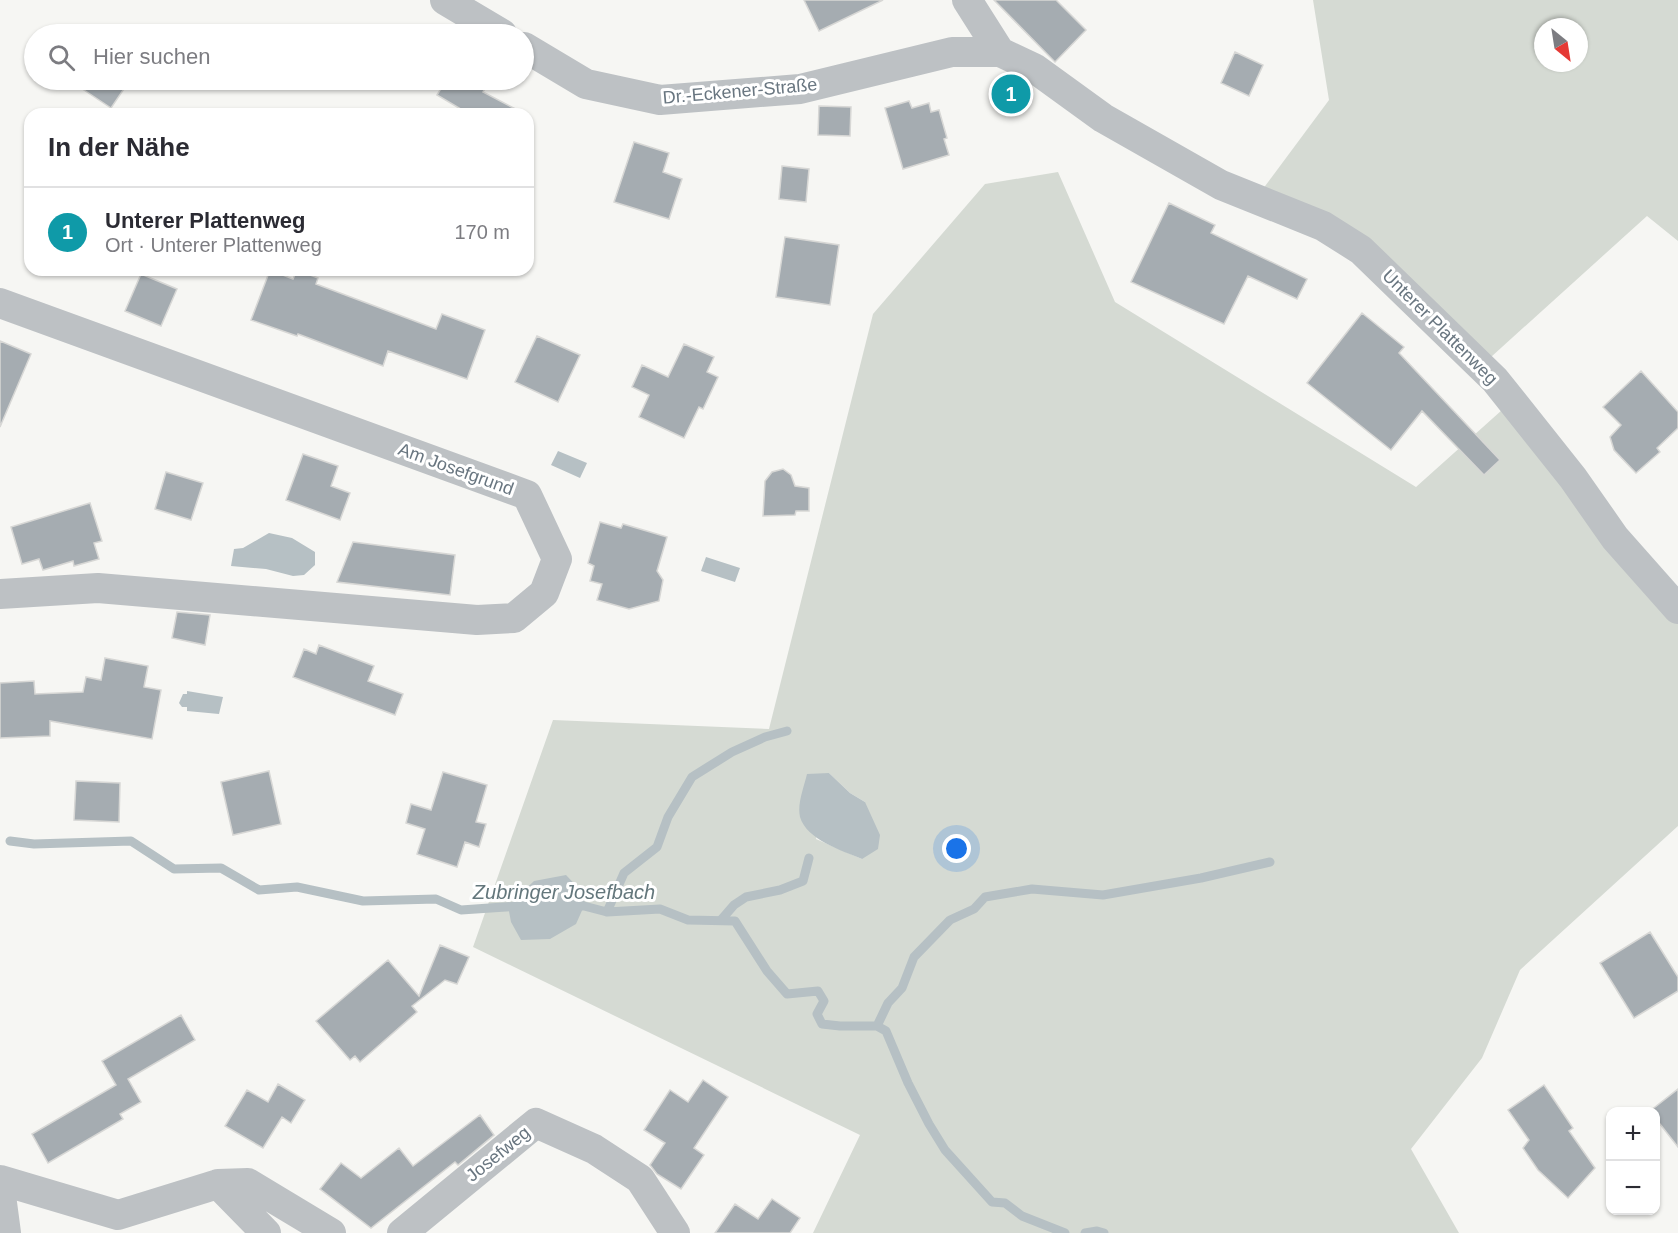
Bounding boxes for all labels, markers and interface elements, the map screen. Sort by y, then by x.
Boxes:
north arrow [1534,18,1588,72]
search box [24,24,534,90]
icon: search [45,41,78,74]
text: Hier suchen [93,44,210,69]
pin: 1 [992,72,1030,116]
street label: Dr.-Eckener-Straße [662,74,818,108]
text: In der Nähe [48,132,190,162]
text: Unterer Plattenweg [105,208,306,233]
text: 1 [62,221,73,243]
text: 170 m [454,221,510,243]
text: Ort · Unterer Plattenweg [105,234,322,256]
street label: Unterer Plattenweg [1378,265,1502,389]
street label: Am Josefgrund [396,439,516,499]
your location [942,834,971,863]
water label: Zubringer Josefbach [472,881,655,903]
map controls [1606,1107,1660,1215]
button: + [1606,1107,1660,1161]
street label: Josefweg [462,1122,534,1186]
button: − [1606,1161,1660,1215]

